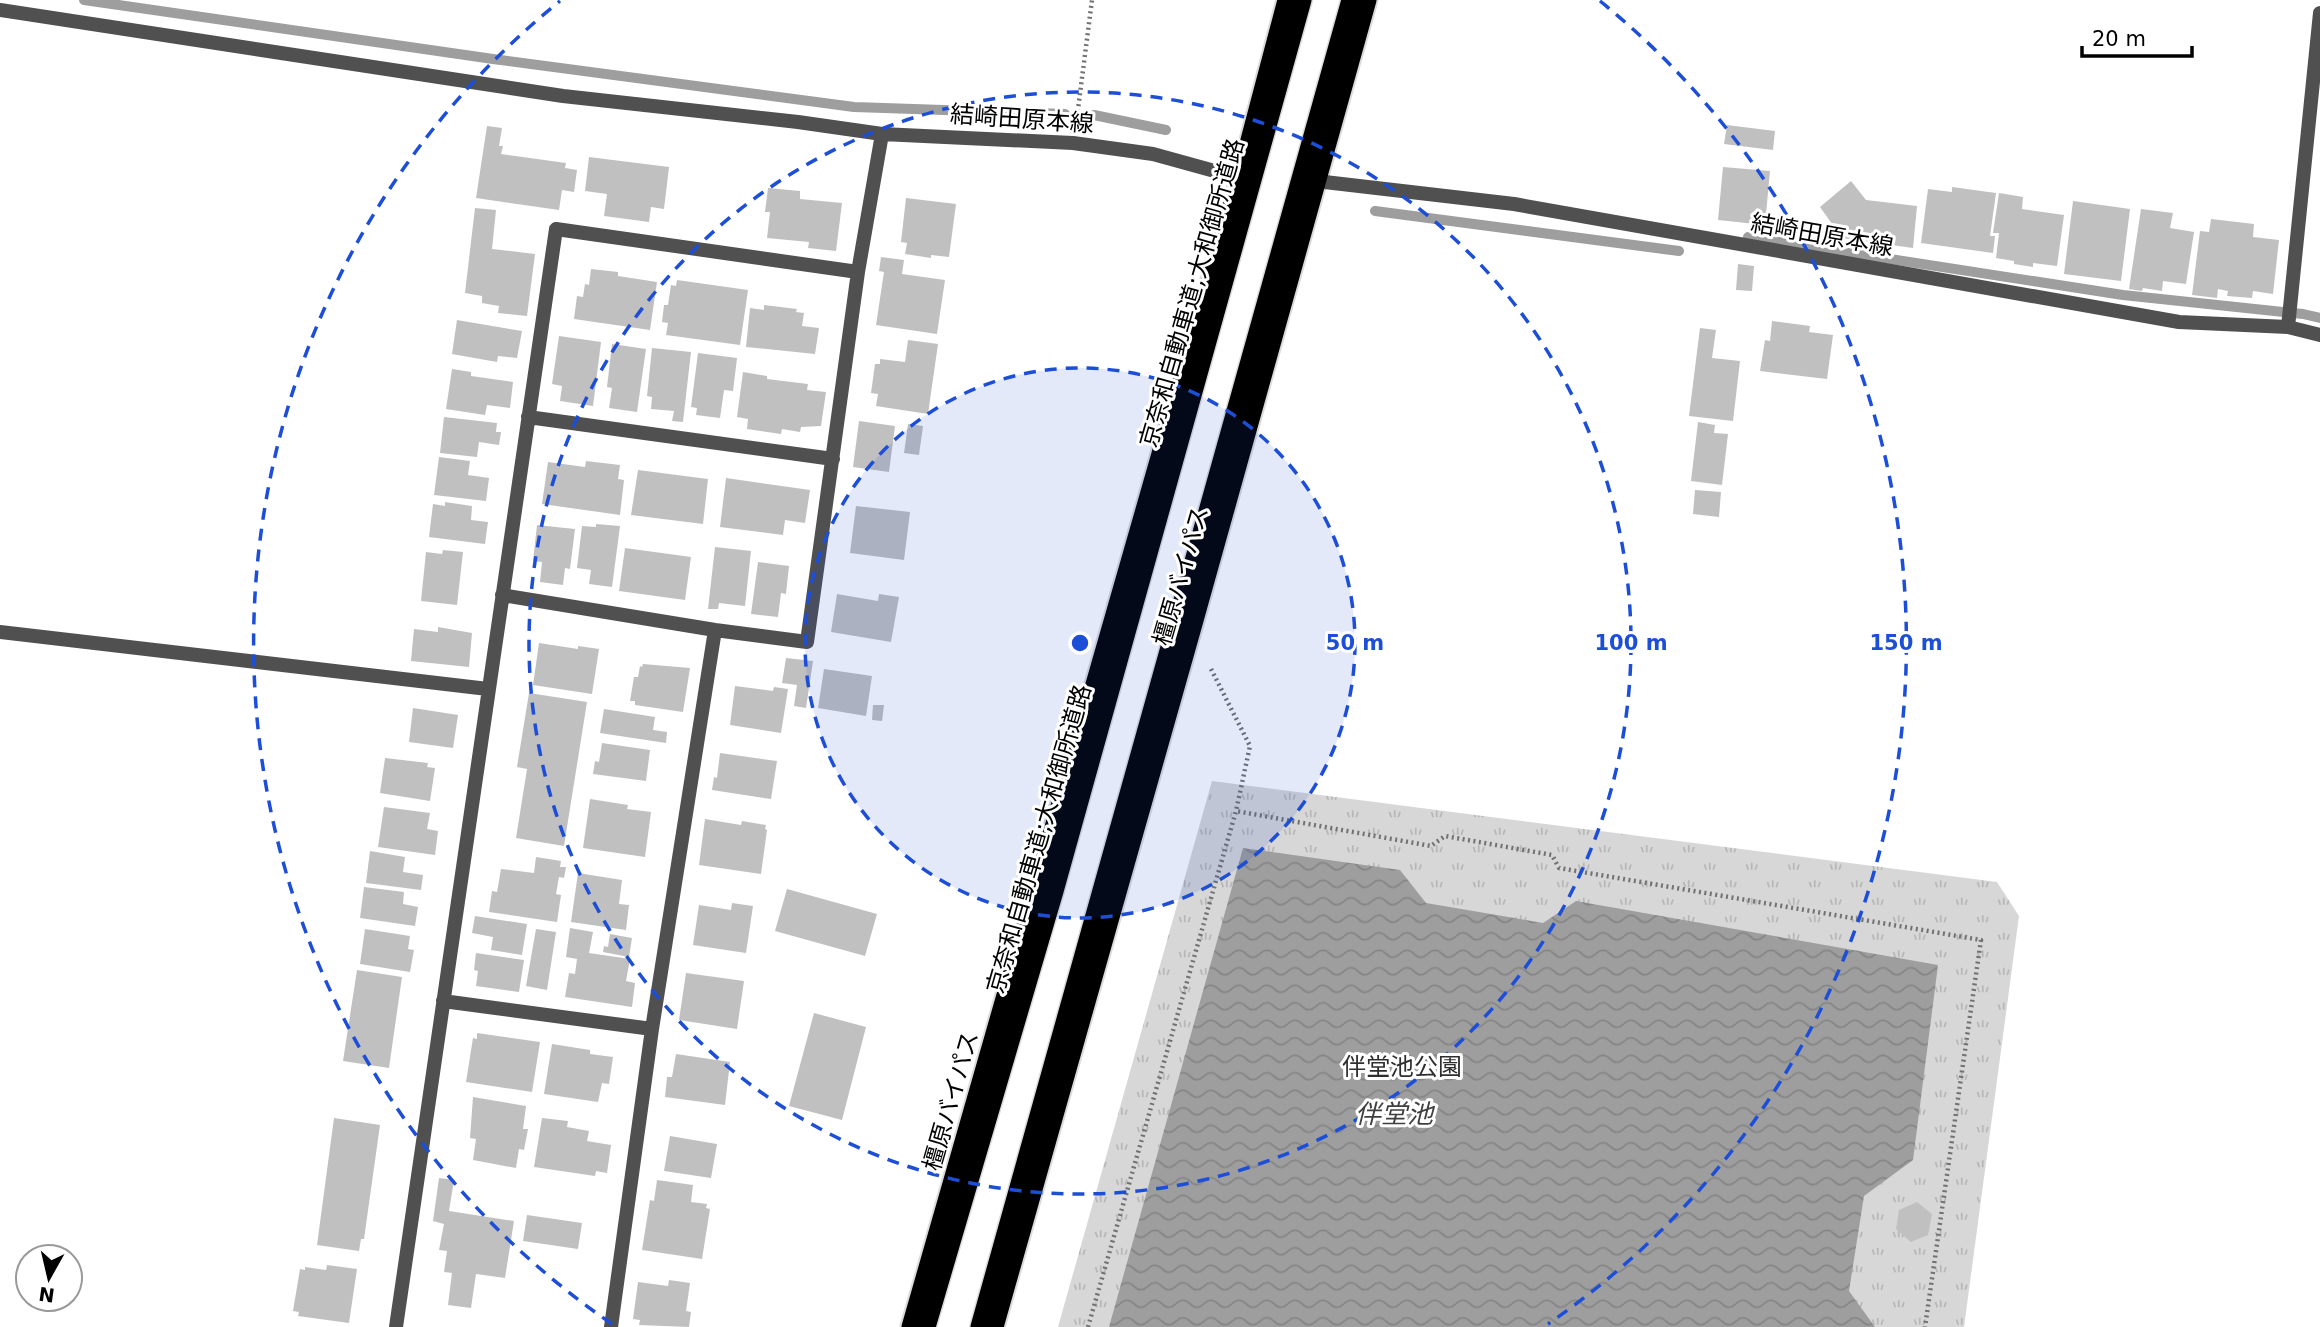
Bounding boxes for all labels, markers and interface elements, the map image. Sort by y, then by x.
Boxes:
scale bar [2082,14,2192,58]
text: 20 m [2092,27,2146,51]
street label: 結崎田原本線 [949,100,1095,138]
street label: 京奈和自動車道;大和御所道路 [1134,135,1250,451]
street label: 結崎田原本線 [1749,209,1895,261]
street label: 橿原バイパス [1148,503,1214,649]
centre of rings [1068,631,1092,655]
text: 50 m [1326,631,1384,655]
text: 100 m [1594,631,1668,655]
text: 150 m [1869,631,1943,655]
street label: 京奈和自動車道;大和御所道路 [981,681,1097,997]
street label: 橿原バイパス [918,1028,984,1174]
park label: 伴堂池公園 [1342,1053,1462,1081]
water label: 伴堂池 [1355,1099,1436,1129]
north arrow [14,1243,84,1313]
text: N [37,1283,56,1307]

